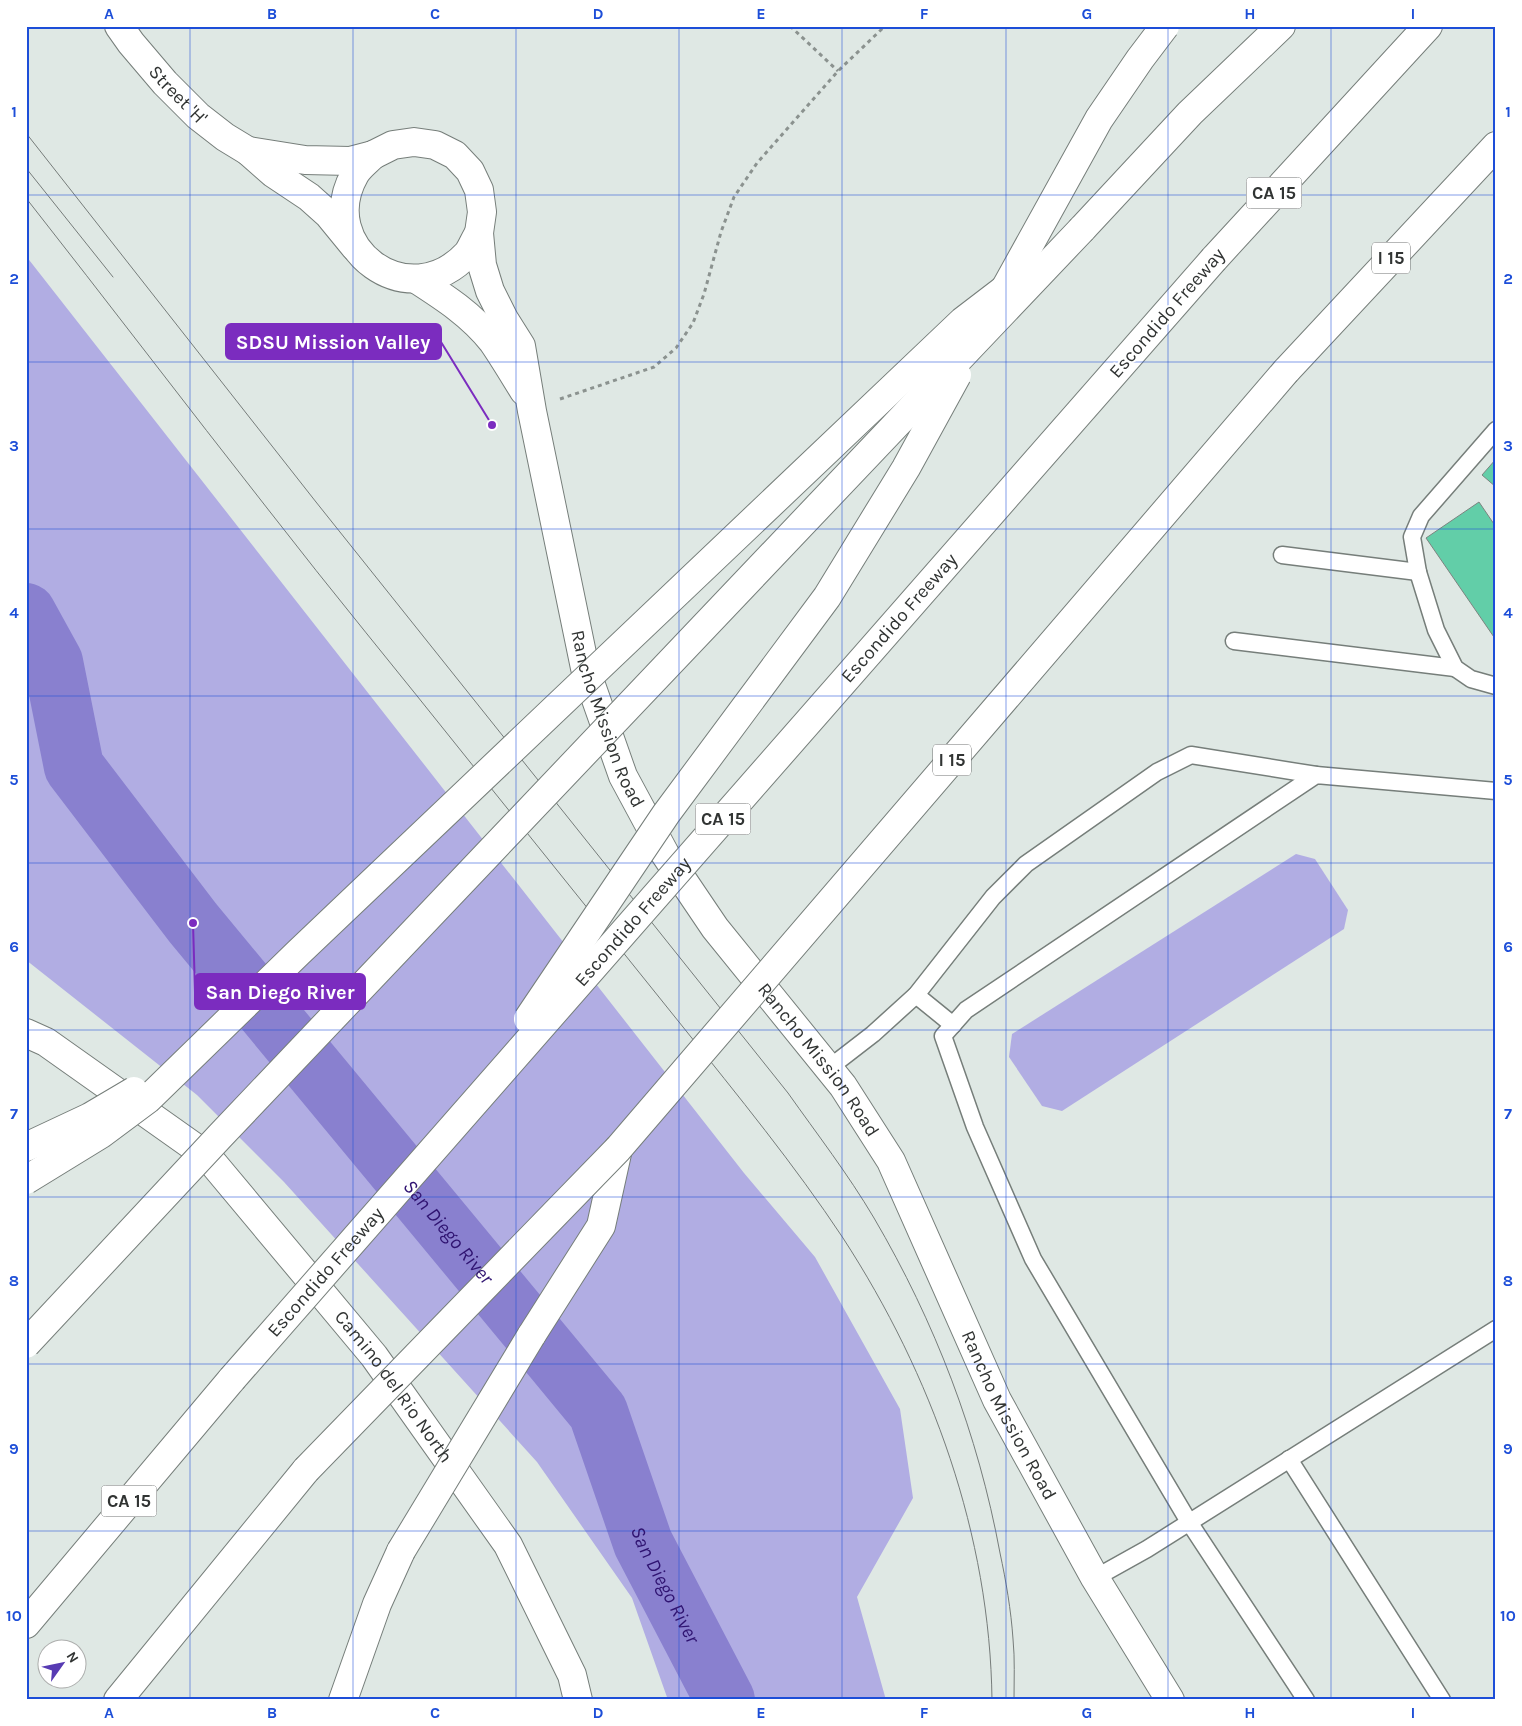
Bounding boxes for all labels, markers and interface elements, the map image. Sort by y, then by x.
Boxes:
text: A [104,4,114,23]
text: B [267,4,277,23]
text: C [430,4,440,23]
text: D [593,4,604,23]
text: E [756,4,766,23]
text: F [920,4,929,23]
text: G [1082,4,1092,23]
text: H [1244,4,1256,23]
text: I [1411,4,1415,23]
street label: Street 'H' [144,61,212,130]
text: 1 [11,102,17,121]
text: 1 [1505,102,1511,121]
road number: CA 15 [1246,178,1302,208]
road number: I 15 [1372,242,1410,274]
street label: Escondido Freeway [1105,243,1229,382]
text: 2 [9,269,19,288]
text: 2 [1503,269,1513,288]
callout: SDSU Mission Valley [226,324,441,359]
text: SDSU Mission Valley [236,331,430,354]
text: 3 [9,436,19,455]
text: 3 [1503,436,1513,455]
street label: Escondido Freeway [837,549,962,687]
text: 4 [9,603,19,622]
text: 4 [1503,603,1513,622]
street label: Rancho Mission Road [566,628,649,811]
road number: I 15 [933,744,971,776]
text: 5 [9,770,19,789]
text: 5 [1503,770,1513,789]
road number: CA 15 [696,804,750,834]
street label: Escondido Freeway [570,852,696,991]
text: 6 [9,937,19,956]
text: 6 [1503,937,1513,956]
callout: San Diego River [195,974,365,1009]
street label: Rancho Mission Road [753,979,884,1141]
text: San Diego River [205,981,355,1004]
text: 7 [10,1104,18,1123]
text: 7 [1504,1104,1512,1123]
water label: San Diego River [399,1175,499,1289]
street label: Escondido Freeway [263,1203,388,1341]
text: 8 [9,1271,19,1290]
text: 8 [1503,1271,1513,1290]
street label: Camino del Rio North [330,1306,457,1467]
street label: Rancho Mission Road [957,1327,1061,1504]
text: 9 [9,1439,19,1458]
text: 9 [1503,1439,1513,1458]
road number: CA 15 [102,1485,156,1516]
water label: San Diego River [627,1523,705,1648]
text: 10 [6,1606,22,1625]
text: 10 [1500,1606,1516,1625]
north arrow [38,1638,88,1688]
text: N [63,1648,82,1666]
text: A [104,1703,114,1722]
text: B [267,1703,277,1722]
text: C [430,1703,440,1722]
text: D [593,1703,604,1722]
text: E [756,1703,766,1722]
text: F [920,1703,929,1722]
text: G [1082,1703,1092,1722]
text: H [1244,1703,1256,1722]
text: I [1411,1703,1415,1722]

